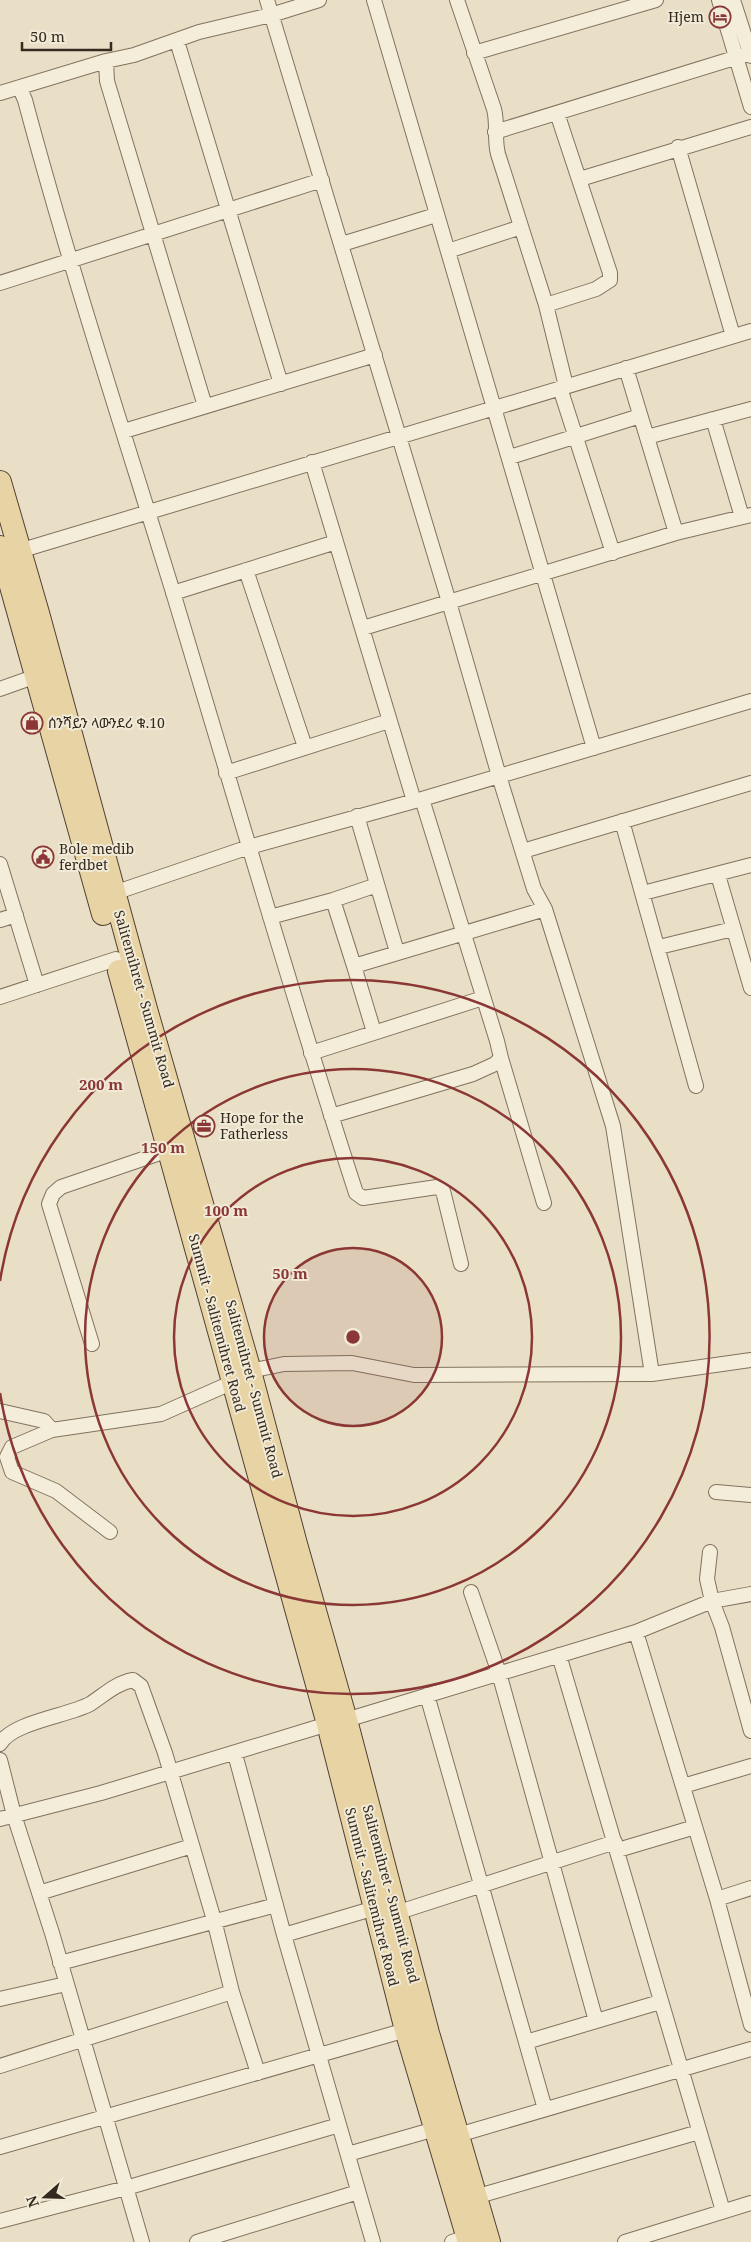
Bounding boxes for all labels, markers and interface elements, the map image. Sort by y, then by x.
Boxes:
hotel icon: Hjem [708,5,732,29]
place label: Hjem [668,7,704,26]
scale bar [22,20,111,52]
text: 50 m [30,26,65,46]
shop icon: ሰንሻይን ላውንደሪ ቁ.10 [20,711,44,735]
place label: ሰንሻይን ላውንደሪ ቁ.10 [48,713,165,732]
place label: Bole medib ferdbet [59,839,134,874]
public building icon: Bole medib ferdbet [31,845,55,869]
street label: Salitemihret - Summit Road [110,908,179,1090]
text: 200 m [79,1074,123,1094]
place label: Hope for the Fatherless [220,1108,304,1143]
office icon: Hope for the Fatherless [192,1114,216,1138]
text: 150 m [141,1137,185,1157]
text: 100 m [204,1200,248,1220]
street label: Summit - Salitemihret Road [185,1232,251,1414]
text: 50 m [272,1263,308,1283]
street label: Salitemihret - Summit Road [222,1298,288,1480]
centre of rings [344,1328,362,1346]
street label: Salitemihret - Summit Road [359,1803,425,1985]
street label: Summit - Salitemihret Road [341,1805,404,1989]
north arrow [20,2172,70,2222]
text: N [21,2193,43,2210]

